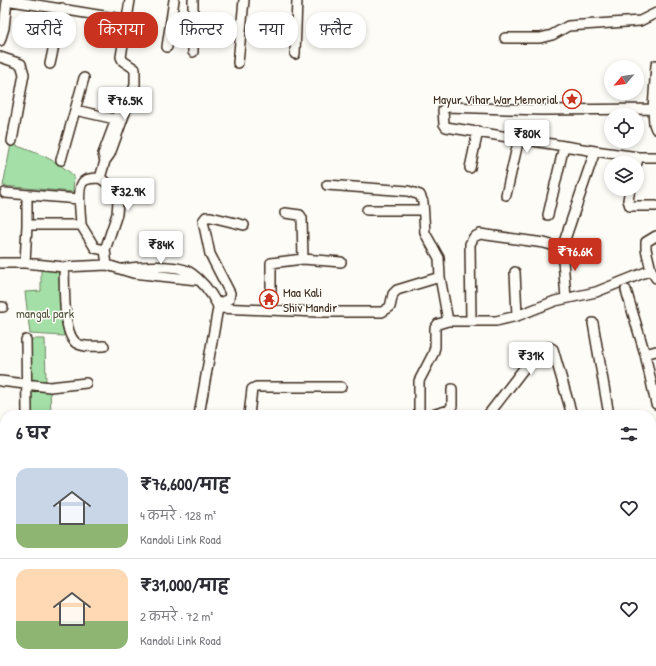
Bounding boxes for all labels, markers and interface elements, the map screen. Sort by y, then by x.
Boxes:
chip: खरीदें [12,12,76,48]
chip: किराया [84,12,158,48]
chip: फ़िल्टर [166,12,237,48]
chip: नया [245,12,298,48]
chip: फ़्लैट [306,12,366,48]
north arrow [604,60,644,100]
map controls [604,60,644,196]
pin: ₹76.5K [92,87,158,121]
place icon: Mayur Vihar War Memorial [561,88,583,110]
place label: Mayur Vihar War Memorial [433,90,559,108]
text: ₹76.5K [107,91,143,109]
button: locate [604,108,644,148]
pin: ₹80K [503,120,551,154]
text: ₹80K [513,124,541,142]
button: layers [604,156,644,196]
pin: ₹32.9K [95,178,161,212]
text: ₹32.9K [110,182,146,200]
pin: ₹84K [137,231,185,265]
text: ₹84K [148,235,174,253]
pin: ₹76.6K [542,238,608,272]
text: ₹76.6K [557,242,593,260]
place label: Maa Kali Shiv Mandir [283,283,337,316]
temple icon: Maa Kali Shiv Mandir [258,288,280,310]
park label: mangal park [16,304,75,322]
pin: ₹31K [507,342,555,376]
text: ₹31K [518,346,544,364]
text: 6 घर [16,421,49,444]
icon: filters [618,423,640,445]
text: ₹76,600/माह [140,472,229,495]
icon: home [48,484,96,532]
icon: heart [618,497,640,519]
text: 4 कमरे · 128 m² [140,506,216,524]
text: Kandoli Link Road [140,530,221,548]
text: ₹31,000/माह [140,573,229,596]
icon: home [48,585,96,633]
icon: heart [618,598,640,620]
text: 2 कमरे · 72 m² [140,607,213,625]
text: Kandoli Link Road [140,631,221,649]

